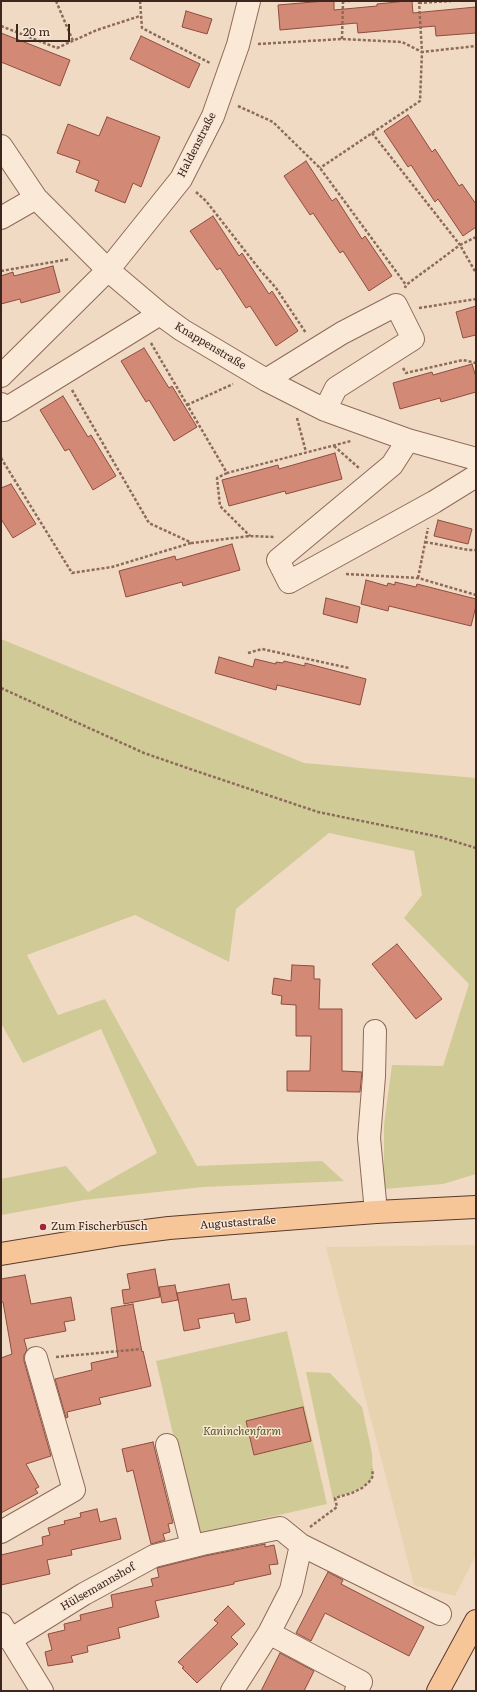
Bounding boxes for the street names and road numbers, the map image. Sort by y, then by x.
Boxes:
street label: Haldenstraße [175,110,219,180]
street label: Knappenstraße [172,319,248,373]
street label: Augustastraße [200,1214,276,1232]
street label: Hülsemannshof [58,1560,138,1614]

